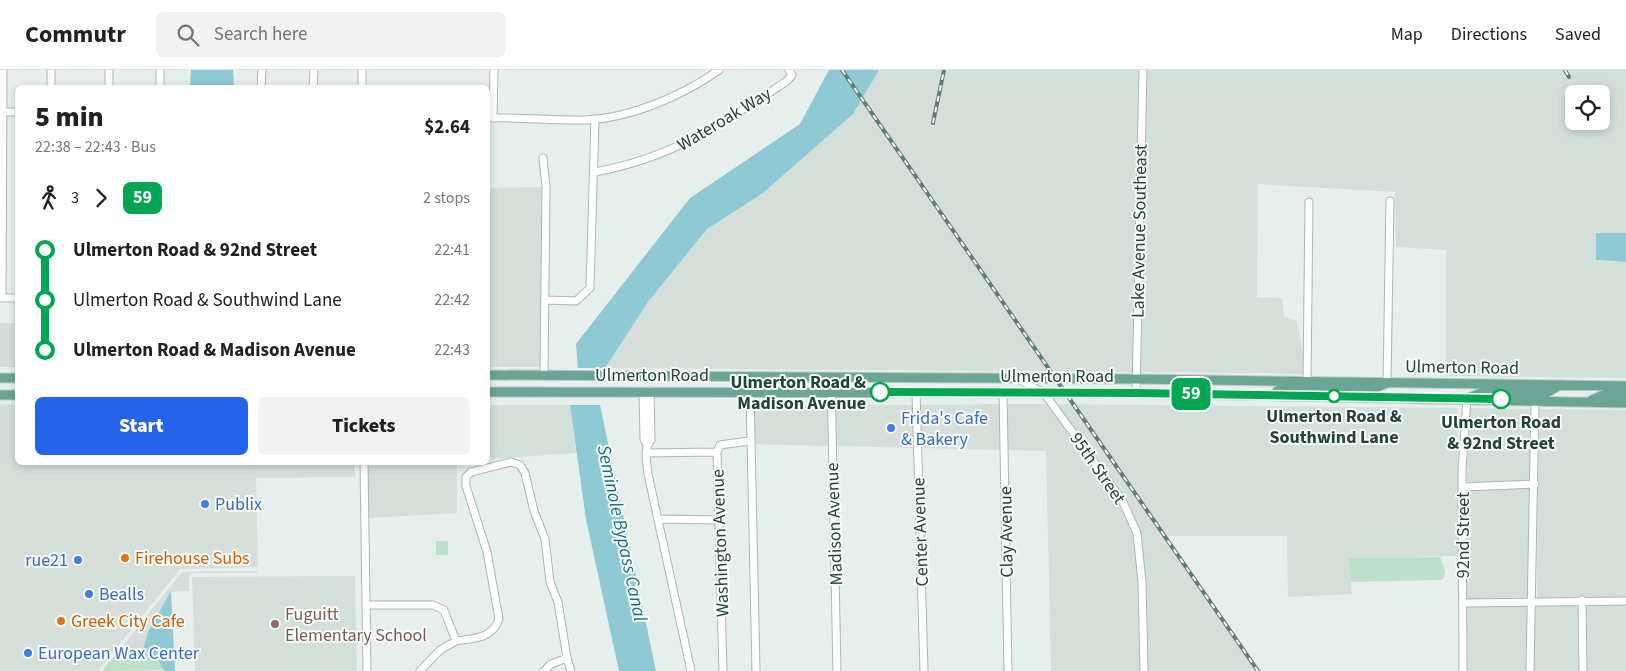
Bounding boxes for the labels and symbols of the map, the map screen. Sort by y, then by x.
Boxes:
street label: Wateroak Way [672,81,777,157]
street label: Lake Avenue Southeast [1125,144,1154,318]
street label: Ulmerton Road [1405,354,1519,381]
street label: Ulmerton Road [595,363,709,388]
street label: Ulmerton Road [1000,364,1114,389]
place label: Ulmerton Road & Madison Avenue [730,370,866,416]
line badge: 59 [1168,378,1214,410]
marker: Ulmerton Road & Madison Avenue [870,382,890,402]
marker: Ulmerton Road & Southwind Lane [1327,389,1341,403]
marker: Ulmerton Road & 92nd Street [1491,389,1511,409]
place label: Ulmerton Road & Southwind Lane [1266,404,1402,450]
place label: Frida's Cafe & Bakery [901,406,988,452]
place label: Ulmerton Road & 92nd Street [1441,410,1561,456]
marker: Frida's Cafe & Bakery [885,422,897,434]
street label: 95th Street [1064,427,1131,509]
water label: Seminole Bypass Canal [590,443,653,624]
street label: Madison Avenue [820,462,849,586]
street label: Washington Avenue [705,468,736,617]
street label: Center Avenue [906,477,935,587]
street label: Clay Avenue [993,486,1020,578]
place label: Publix [215,492,262,517]
street label: 92nd Street [1451,492,1476,578]
marker: Publix [199,498,211,510]
place label: Firehouse Subs [135,546,250,571]
place label: rue21 [25,548,68,573]
marker: Firehouse Subs [119,552,131,564]
marker: rue21 [72,554,84,566]
place label: Bealls [99,582,144,607]
marker: Bealls [83,588,95,600]
place label: Fuguitt Elementary School [285,602,427,648]
place label: Greek City Cafe [71,609,185,634]
marker: Greek City Cafe [55,615,67,627]
marker: Fuguitt Elementary School [269,618,281,630]
place label: European Wax Center [38,641,200,666]
marker: European Wax Center [22,647,34,659]

